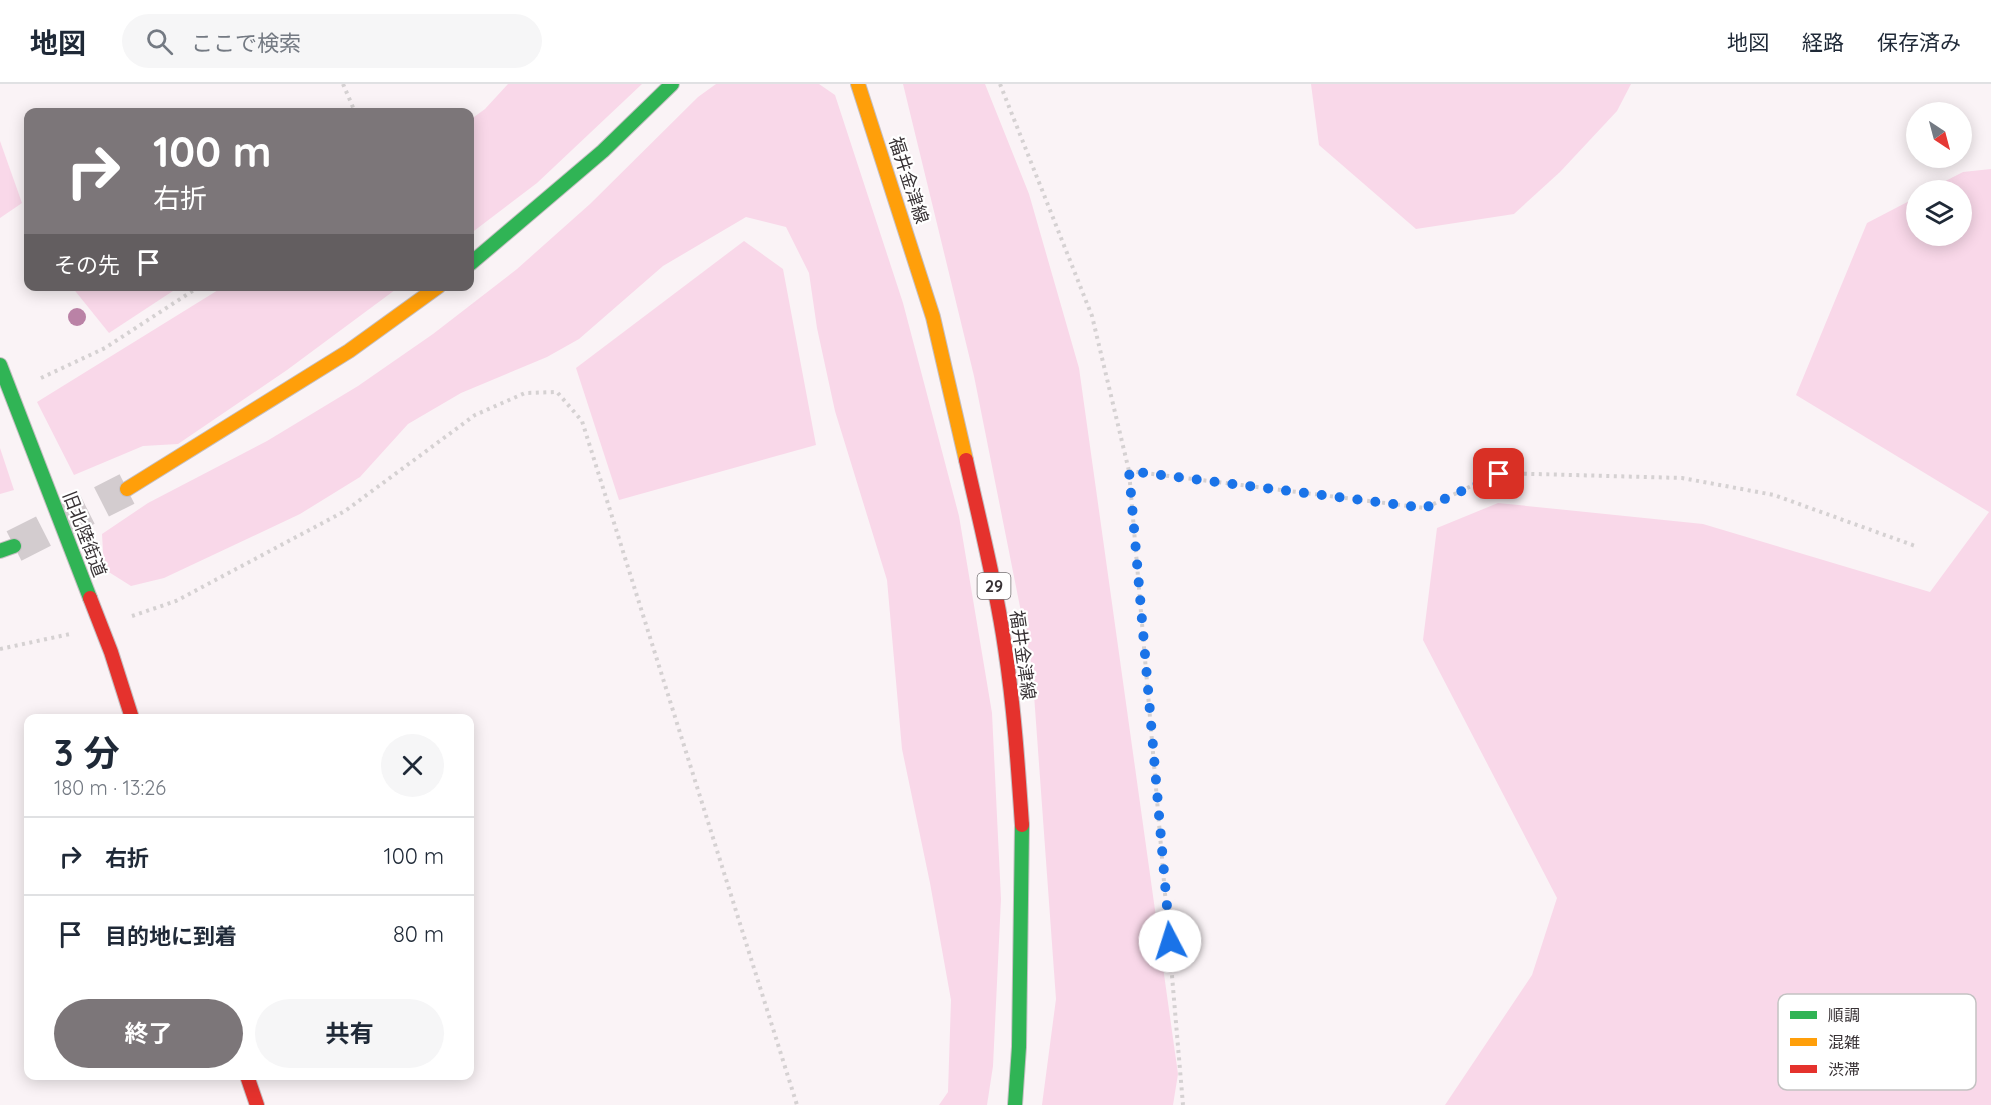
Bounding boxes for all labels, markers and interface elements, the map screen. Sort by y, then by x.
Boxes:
search box [122,14,542,68]
text: 地図 [30,25,86,60]
icon: search [143,25,176,58]
text: ここで検索 [191,29,301,57]
text: 地図 [1727,29,1769,55]
text: 経路 [1802,29,1844,55]
text: 保存済み [1877,29,1961,55]
north arrow [1906,102,1972,168]
map controls [1906,102,1972,246]
text: 100 m [153,125,271,178]
icon: right [54,132,132,210]
street label: 福井金津線 [884,134,934,226]
button: layers [1906,180,1972,246]
text: 右折 [153,181,207,215]
icon: arrive [132,246,165,279]
text: その先 [54,251,120,279]
pin [1473,448,1524,499]
icon: arrive [1482,457,1515,490]
street label: 旧北陸街道 [58,488,112,580]
road number: 29 [978,573,1010,599]
street label: 福井金津線 [1005,609,1041,701]
text: 3 分 [54,730,119,775]
button: close [381,734,444,797]
text: 180 m · 13:26 [54,775,166,800]
icon: right [54,840,87,873]
text: 100 m [384,842,444,870]
text: 右折 [105,844,149,872]
position arrow [1138,909,1202,973]
icon: arrive [54,918,87,951]
text: 80 m [393,920,444,948]
text: 目的地に到着 [105,922,237,950]
legend [1778,994,1976,1090]
button: 終了 [54,999,243,1068]
button: 共有 [255,999,444,1068]
text: 順調 [1828,1005,1860,1025]
text: 混雑 [1828,1032,1860,1052]
text: 渋滞 [1828,1059,1860,1079]

